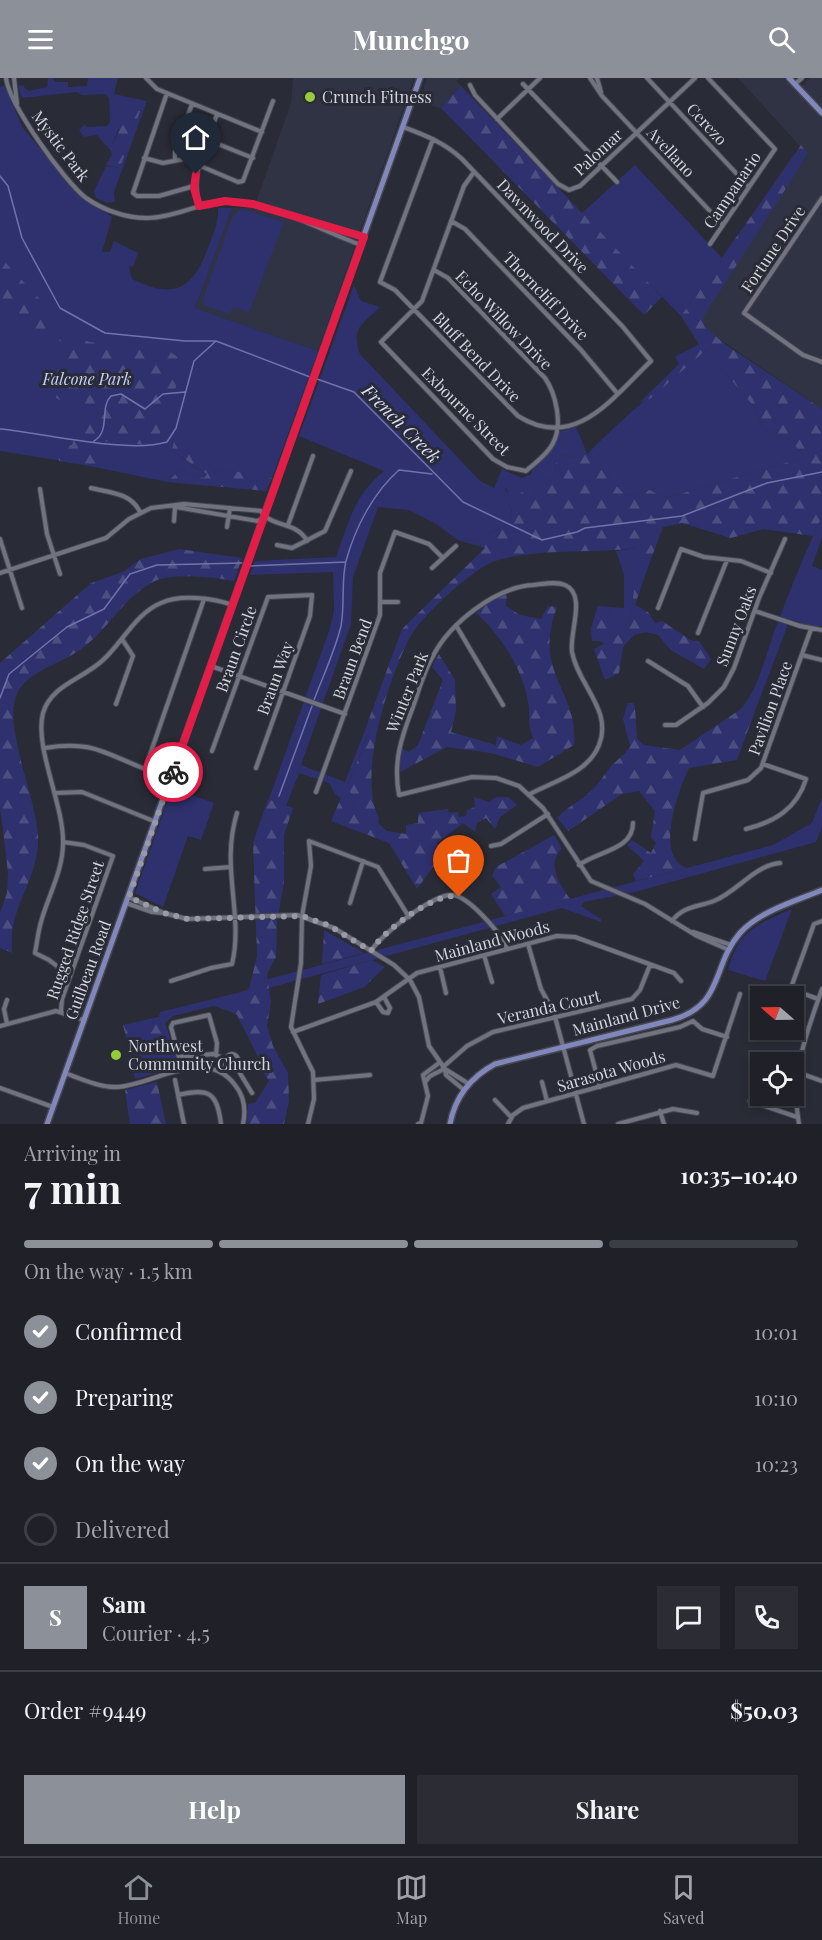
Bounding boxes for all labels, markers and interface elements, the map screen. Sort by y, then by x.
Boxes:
text: Munchgo [352,21,470,57]
icon: menu [24,23,57,56]
icon: search [765,23,798,56]
place label: Crunch Fitness [322,86,432,107]
marker: Crunch Fitness [303,90,317,104]
street label: Cerezo [683,98,732,149]
street label: Mystic Park [28,106,95,186]
pin [170,112,221,174]
icon: home [179,121,212,154]
street label: Avellano [642,121,700,181]
street label: Palomar [569,124,627,180]
street label: Campanario [698,147,765,232]
street label: Dawnwood Drive [493,174,594,277]
street label: Fortune Drive [736,201,809,296]
street label: Thorncliff Drive [499,247,594,344]
street label: Echo Willow Drive [451,265,557,374]
street label: Bluff Bend Drive [429,307,526,406]
street label: Exbourne Street [418,362,515,460]
park label: Falcone Park [42,368,131,389]
water label: French Creek [357,378,446,468]
street label: Sunny Oaks [711,583,760,669]
street label: Braun Circle [210,603,261,695]
street label: Braun Bend [327,615,376,702]
street label: Braun Way [252,638,298,718]
street label: Winter Park [380,648,432,736]
street label: Pavilion Place [743,658,796,758]
courier [143,742,203,802]
icon: bike [157,756,190,789]
pin [433,835,484,897]
icon: bag [442,844,475,877]
street label: Rugged Ridge Street [41,857,108,1002]
street label: Mainland Woods [432,915,552,966]
street label: Guilbeau Road [60,917,115,1023]
street label: Veranda Court [495,984,603,1029]
north arrow [750,986,804,1040]
map controls [750,986,804,1106]
street label: Mainland Drive [570,991,682,1040]
place label: Northwest Community Church [128,1035,271,1074]
street label: Sarasota Woods [554,1045,668,1096]
marker: Northwest Community Church [109,1048,123,1062]
button: locate [750,1052,804,1106]
text: Arriving in [24,1139,121,1166]
text: 10:35–10:40 [680,1160,798,1190]
text: 7 min [24,1162,122,1214]
text: On the way · 1.5 km [24,1257,192,1284]
icon: check [24,1315,57,1348]
text: Confirmed [75,1316,182,1346]
text: 10:01 [754,1318,798,1345]
icon: check [24,1381,57,1414]
text: Preparing [75,1382,173,1412]
text: 10:10 [754,1384,798,1411]
icon: check [24,1447,57,1480]
text: On the way [75,1448,185,1478]
text: 10:23 [755,1450,798,1477]
text: Delivered [75,1514,170,1544]
button: chat [657,1586,720,1649]
button: phone [735,1586,798,1649]
text: Sam [102,1589,146,1619]
text: S [49,1602,62,1632]
text: Courier · 4.5 [102,1619,210,1646]
text: Order #9449 [24,1695,147,1725]
text: $50.03 [730,1695,798,1725]
button: Help [24,1775,405,1844]
button: Share [417,1775,798,1844]
tab: Home [117,1871,160,1928]
tab: Map [395,1871,428,1928]
tab: Saved [663,1871,705,1928]

